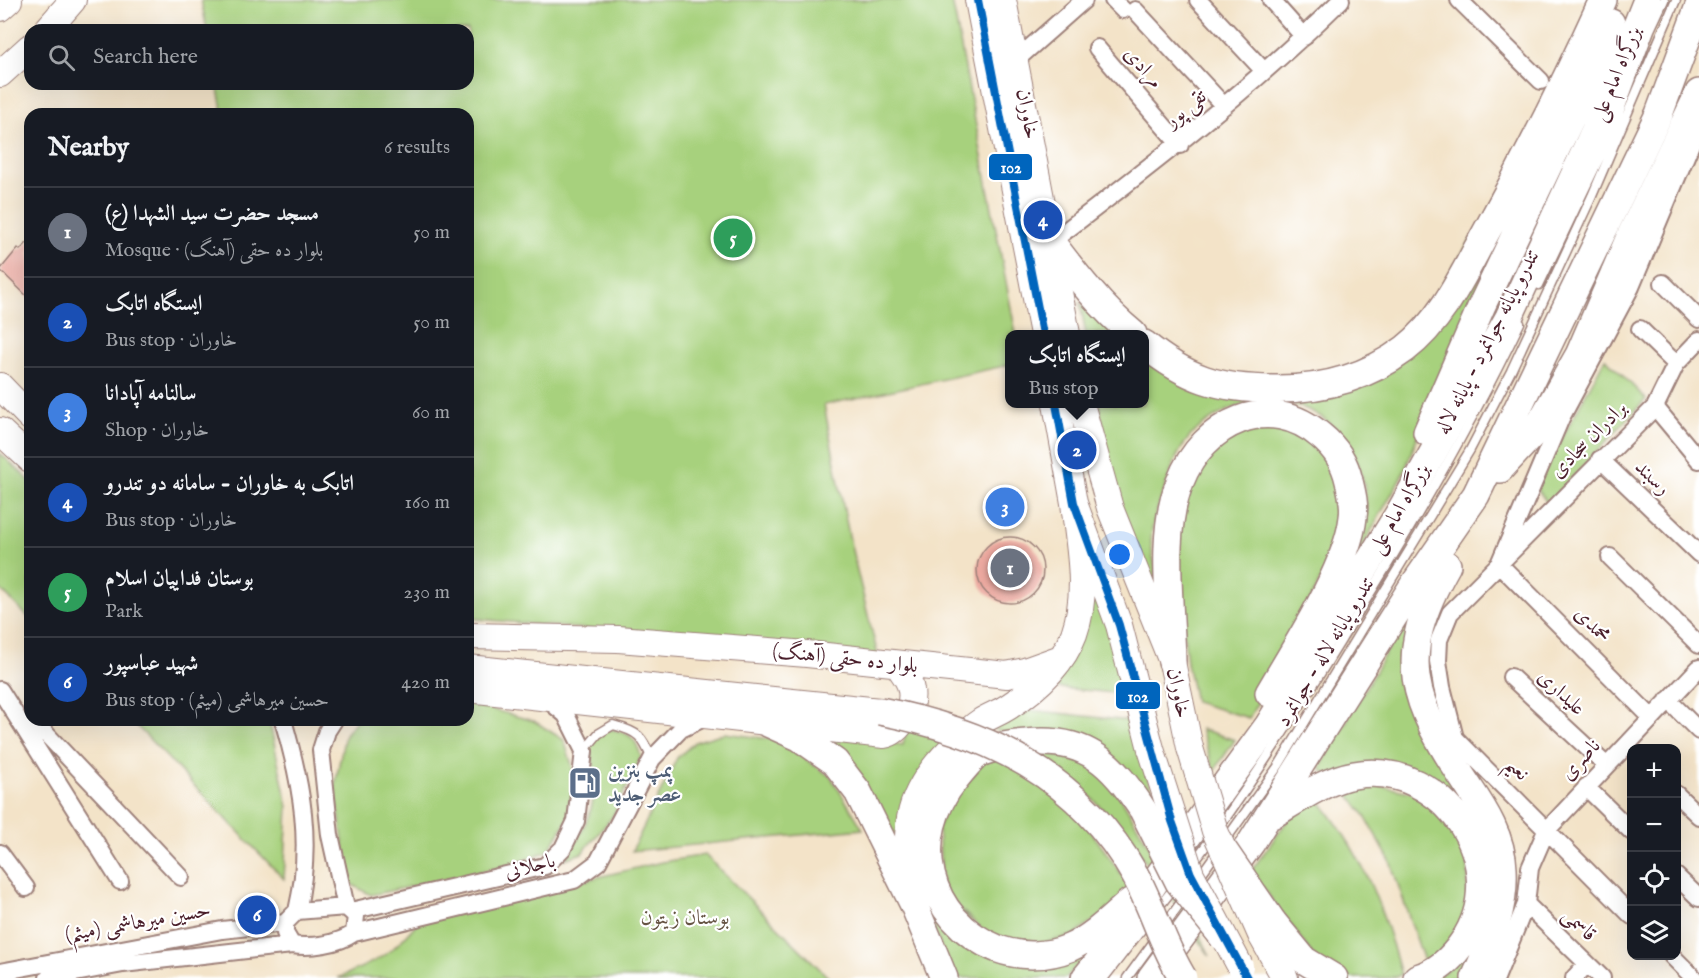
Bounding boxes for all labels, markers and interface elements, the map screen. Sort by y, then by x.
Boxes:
street label: بزرگراه امام علی [1584,21,1651,127]
search box [24,24,474,90]
icon: search [45,41,78,74]
street label: مرادی [1117,41,1169,95]
text: Search here [93,43,198,71]
street label: تقی پور [1158,83,1213,136]
street label: خاوران [1009,86,1045,142]
text: Nearby [48,131,129,164]
text: 6 results [384,135,450,160]
line badge: 102 [988,153,1033,181]
text: 102 [1000,159,1022,179]
pin: 4 [1024,198,1062,242]
text: مسجد حضرت سید الشهدا (ع) [105,200,319,228]
pin: 5 [714,216,752,260]
text: 1 [64,220,71,245]
text: 50 m [413,220,450,245]
text: Mosque · بلوار ده حقی (آهنگ) [105,238,323,263]
street label: تندرو پایانه جوانمرد - پایانه لاله [1429,245,1547,439]
text: ایستگاه اتابک [105,290,203,318]
text: 2 [63,310,72,335]
text: 50 m [413,310,450,335]
text: Bus stop · خاوران [105,328,237,353]
popup [1005,330,1149,408]
text: ایستگاه اتابک [1028,342,1126,370]
text: Bus stop [1028,376,1099,401]
text: سالنامه آپادانا [105,380,196,408]
street label: برادران سجادی [1545,395,1634,484]
text: 3 [64,400,71,425]
text: 60 m [412,400,450,425]
text: Shop · خاوران [105,418,209,443]
pin: 2 [1058,428,1096,472]
street label: رسبند [1628,454,1676,502]
street label: بزرگراه امام علی [1361,457,1440,561]
text: اتابک به خاوران - سامانه دو تندرو [105,470,354,498]
pin: 3 [986,484,1024,530]
text: 4 [63,490,72,515]
text: 160 m [404,490,450,515]
text: Bus stop · خاوران [105,508,237,533]
your location [1105,540,1134,569]
pin: 1 [990,546,1030,590]
text: بوستان فداییان اسلام [105,565,254,593]
street label: تندرو پایانه لاله - جوانمرد [1270,572,1382,732]
text: 5 [64,580,71,605]
text: 230 m [404,580,450,605]
text: Park [105,599,143,624]
street label: محمدی [1568,601,1616,649]
street label: بلوار ده حقی (آهنگ) [771,637,919,680]
text: شهید عباسپور [105,650,198,678]
street label: علیداری [1531,664,1591,722]
street label: خاوران [1160,665,1196,721]
text: 6 [63,670,72,695]
text: 420 m [401,670,450,695]
line badge: 102 [1115,681,1161,710]
text: Bus stop · حسین میرهاشمی (میثم) [105,688,329,713]
text: 102 [1127,688,1149,708]
street label: ناصری [1555,733,1607,787]
map controls [1627,744,1681,960]
button: + [1627,744,1681,798]
street label: نعیم [1495,751,1535,791]
place label: پمپ بنزین عصر جدید [608,758,681,809]
fuel station icon: پمپ بنزین عصر جدید [567,765,603,801]
button: − [1627,798,1681,852]
street label: باجلانی [502,848,558,886]
button: locate [1627,852,1681,906]
pin: 6 [238,892,276,938]
street label: حسین میرهاشمی (میثم) [63,897,214,955]
street label: قاسمی [1556,902,1602,948]
park label: بوستان زیتون [641,905,729,932]
button: layers [1627,906,1681,960]

